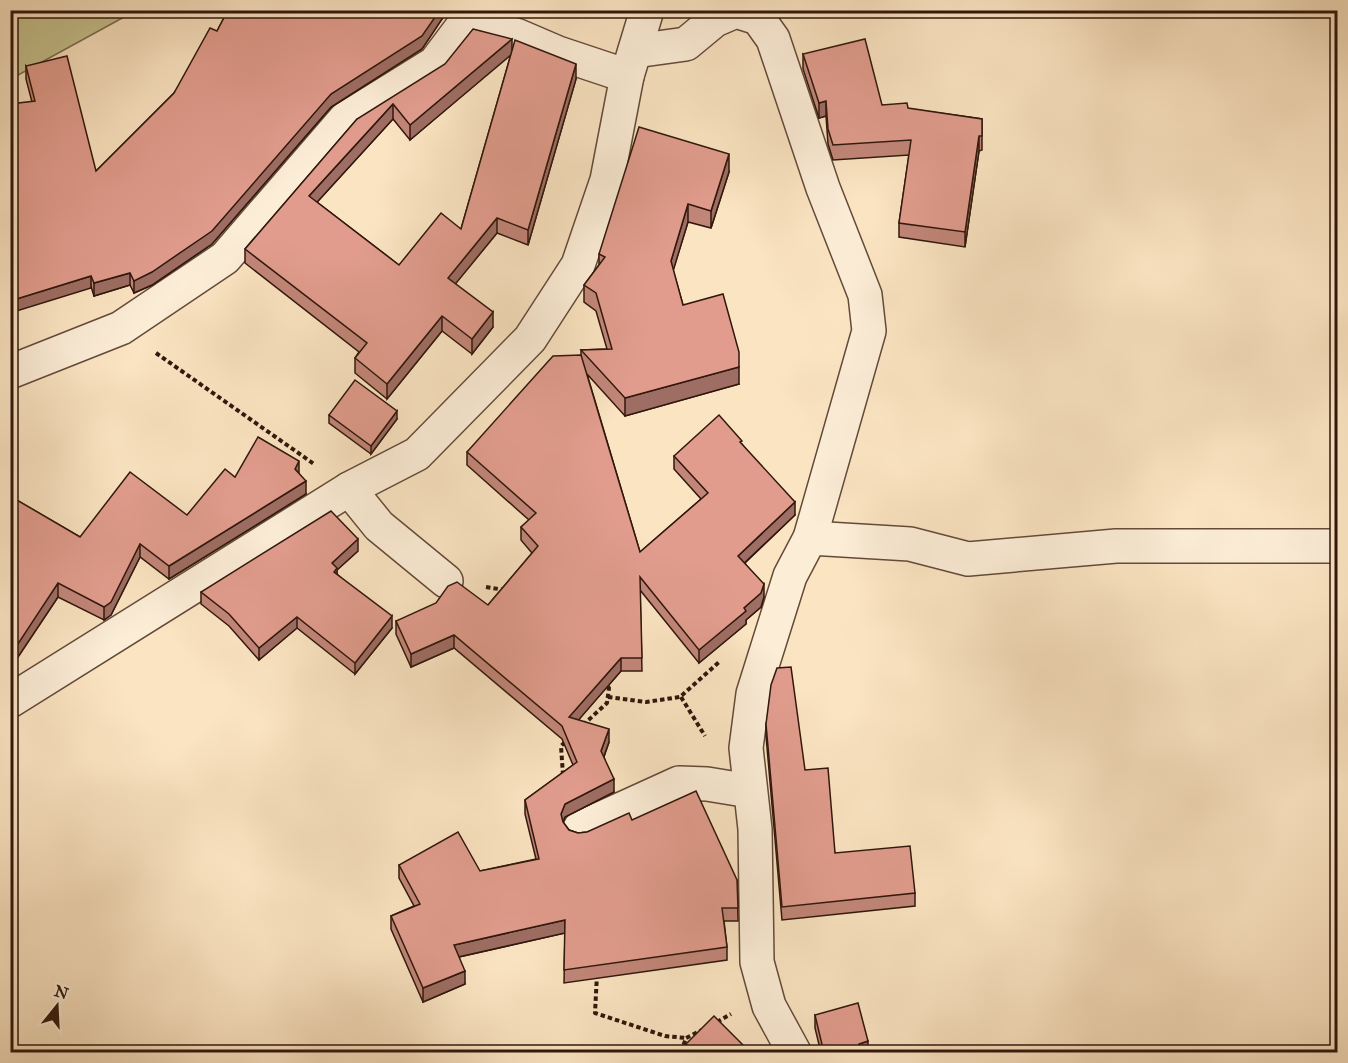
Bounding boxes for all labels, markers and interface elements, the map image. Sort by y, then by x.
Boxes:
north arrow [27,976,87,1036]
text: N [52,981,71,1003]

